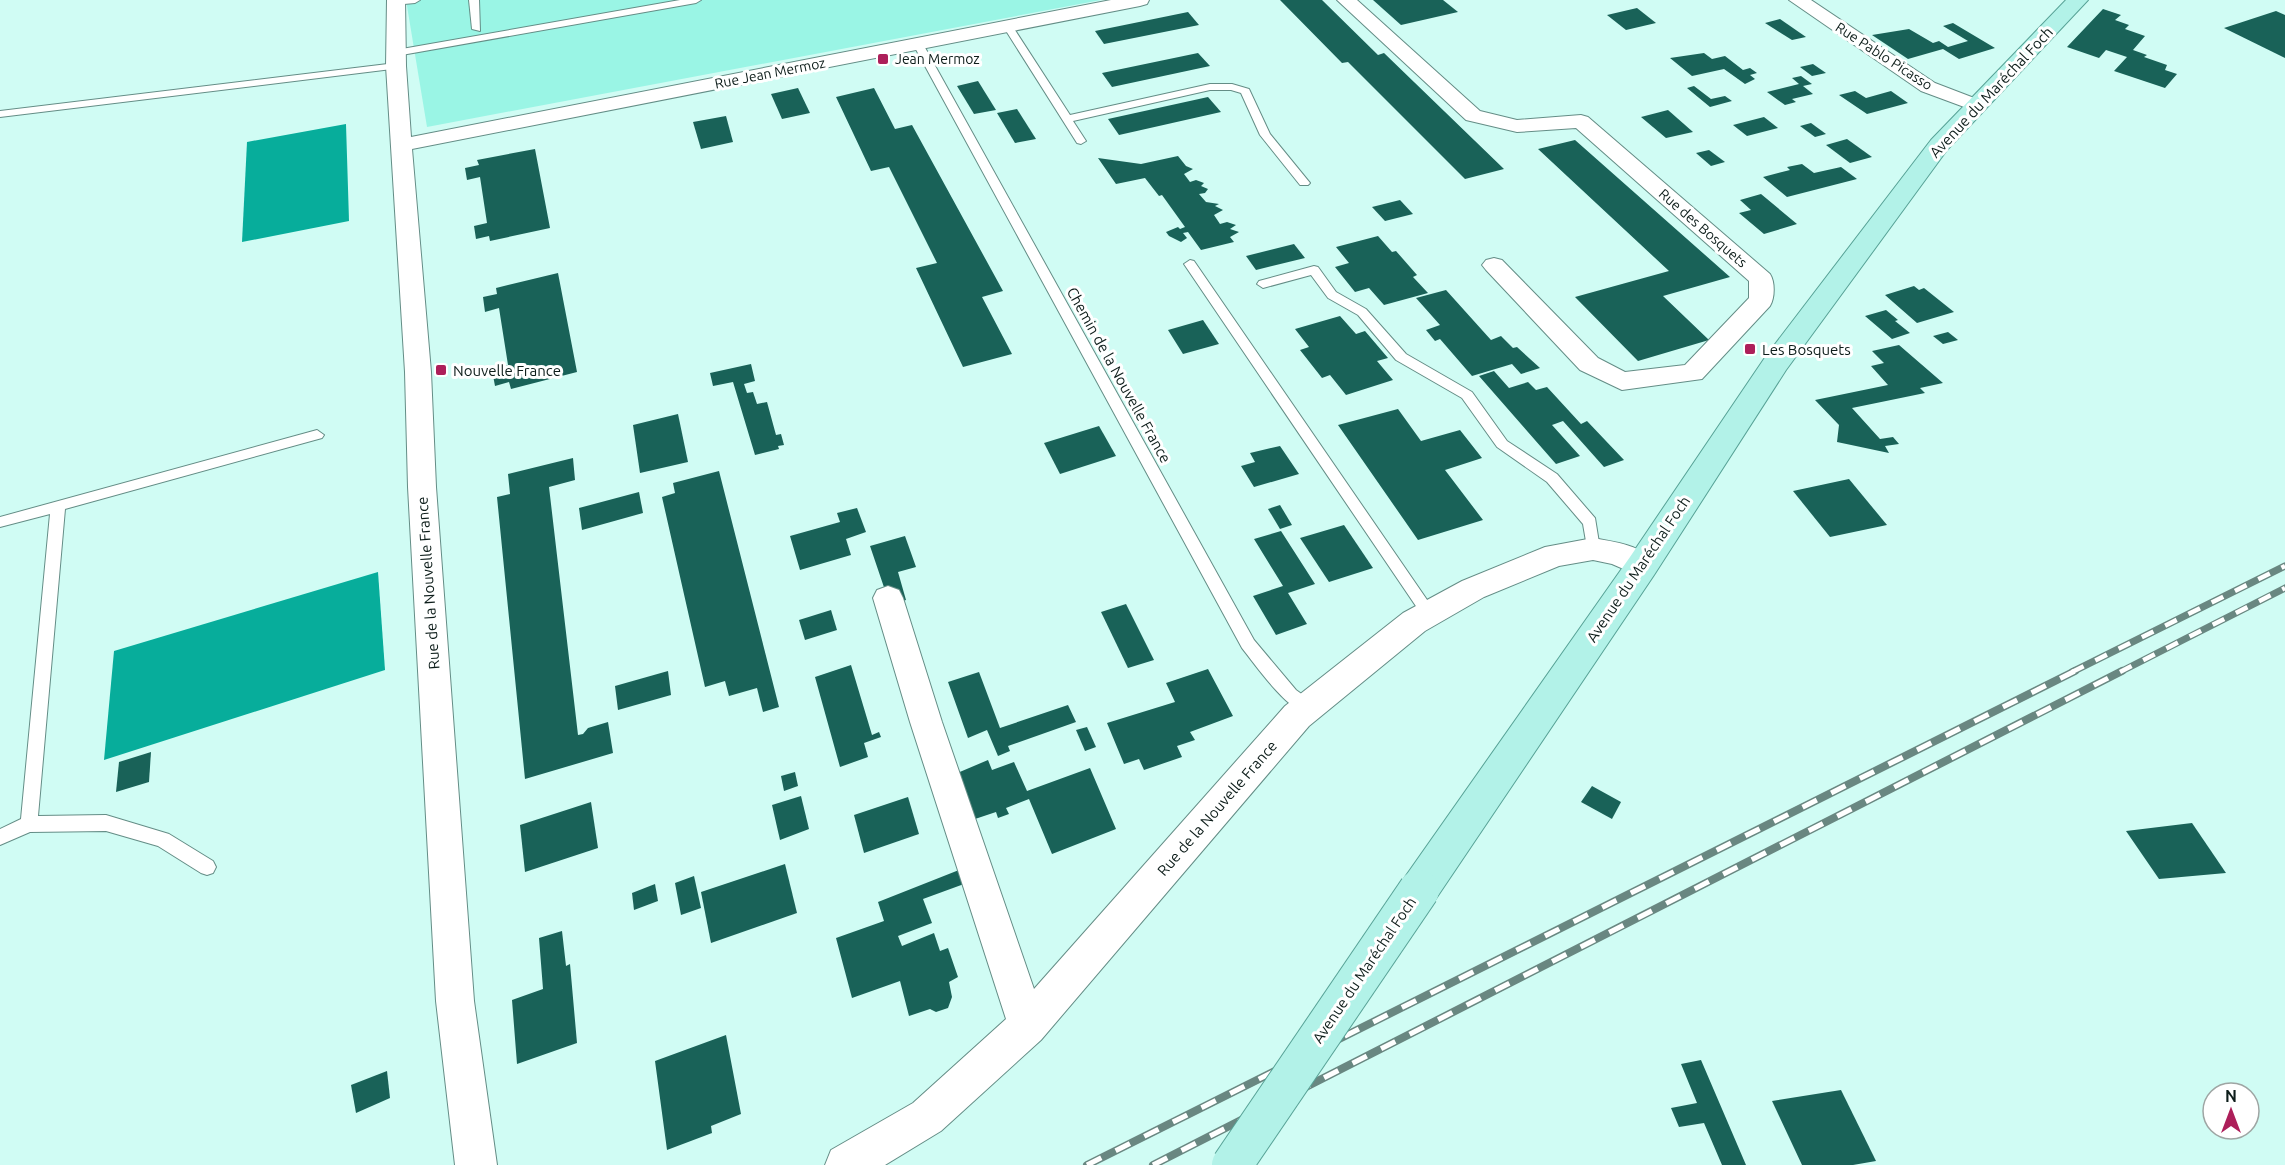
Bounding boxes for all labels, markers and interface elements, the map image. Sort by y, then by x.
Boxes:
street label: Rue Pablo Picasso [1833,19,1935,93]
street label: Avenue du Maréchal Foch [1926,23,2056,161]
place label: Jean Mermoz [895,51,980,67]
marker: Jean Mermoz [876,52,890,66]
street label: Rue Jean Mermoz [713,54,827,92]
street label: Rue des Bosquets [1656,185,1750,271]
street label: Chemin de la Nouvelle France [1064,284,1174,466]
place label: Les Bosquets [1762,341,1851,358]
marker: Les Bosquets [1743,342,1757,356]
place label: Nouvelle France [453,362,561,379]
marker: Nouvelle France [434,363,448,377]
street label: Avenue du Maréchal Foch [1583,493,1693,645]
street label: Rue de la Nouvelle France [413,496,443,670]
street label: Rue de la Nouvelle France [1154,737,1280,879]
street label: Avenue du Maréchal Foch [1309,894,1419,1046]
north arrow [2201,1081,2261,1141]
text: N [2225,1087,2237,1105]

